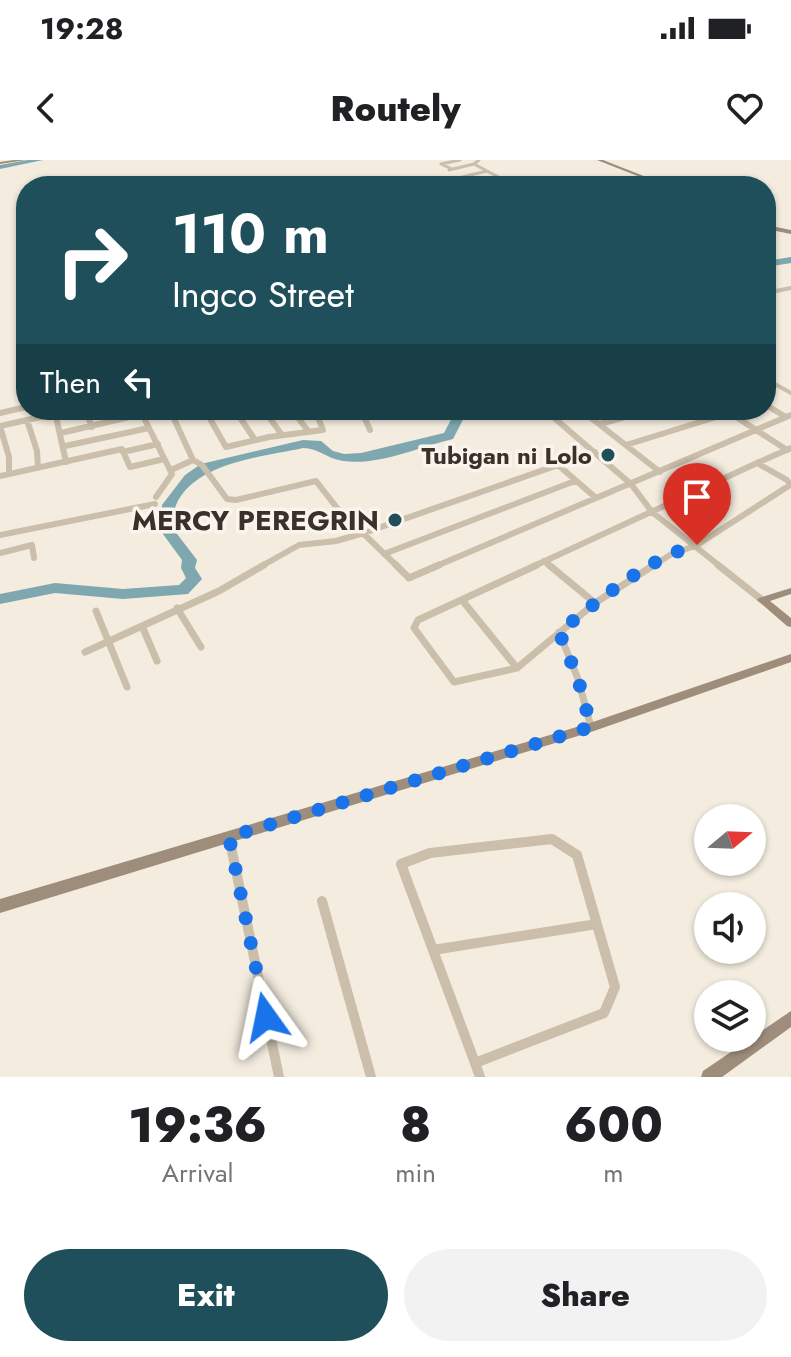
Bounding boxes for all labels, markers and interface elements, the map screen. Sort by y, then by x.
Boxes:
text: 19:28 [40,7,124,50]
text: Routely [330,82,461,134]
icon: back [24,86,68,130]
icon: heart [723,86,767,130]
text: 110 m [172,193,329,274]
icon: right [40,208,144,312]
text: Ingco Street [172,268,354,320]
icon: left [117,360,161,404]
text: Then [40,361,101,404]
place label: Tubigan ni Lolo [422,438,592,473]
marker: Tubigan ni Lolo [599,446,617,464]
pin [663,463,731,545]
icon: arrive [675,475,719,519]
place label: MERCY PEREGRIN [132,500,379,541]
marker: MERCY PEREGRIN [386,511,404,529]
north arrow [694,804,766,876]
map controls [694,804,766,1052]
button: sound [694,892,766,964]
position arrow [224,975,308,1059]
button: layers [694,980,766,1052]
text: 19:36 [128,1091,267,1160]
text: 8 [400,1091,431,1160]
text: 600 [564,1091,663,1160]
text: Arrival [162,1154,233,1192]
text: min [395,1154,436,1192]
text: m [603,1154,624,1192]
button: Exit [24,1249,388,1341]
button: Share [404,1249,767,1341]

